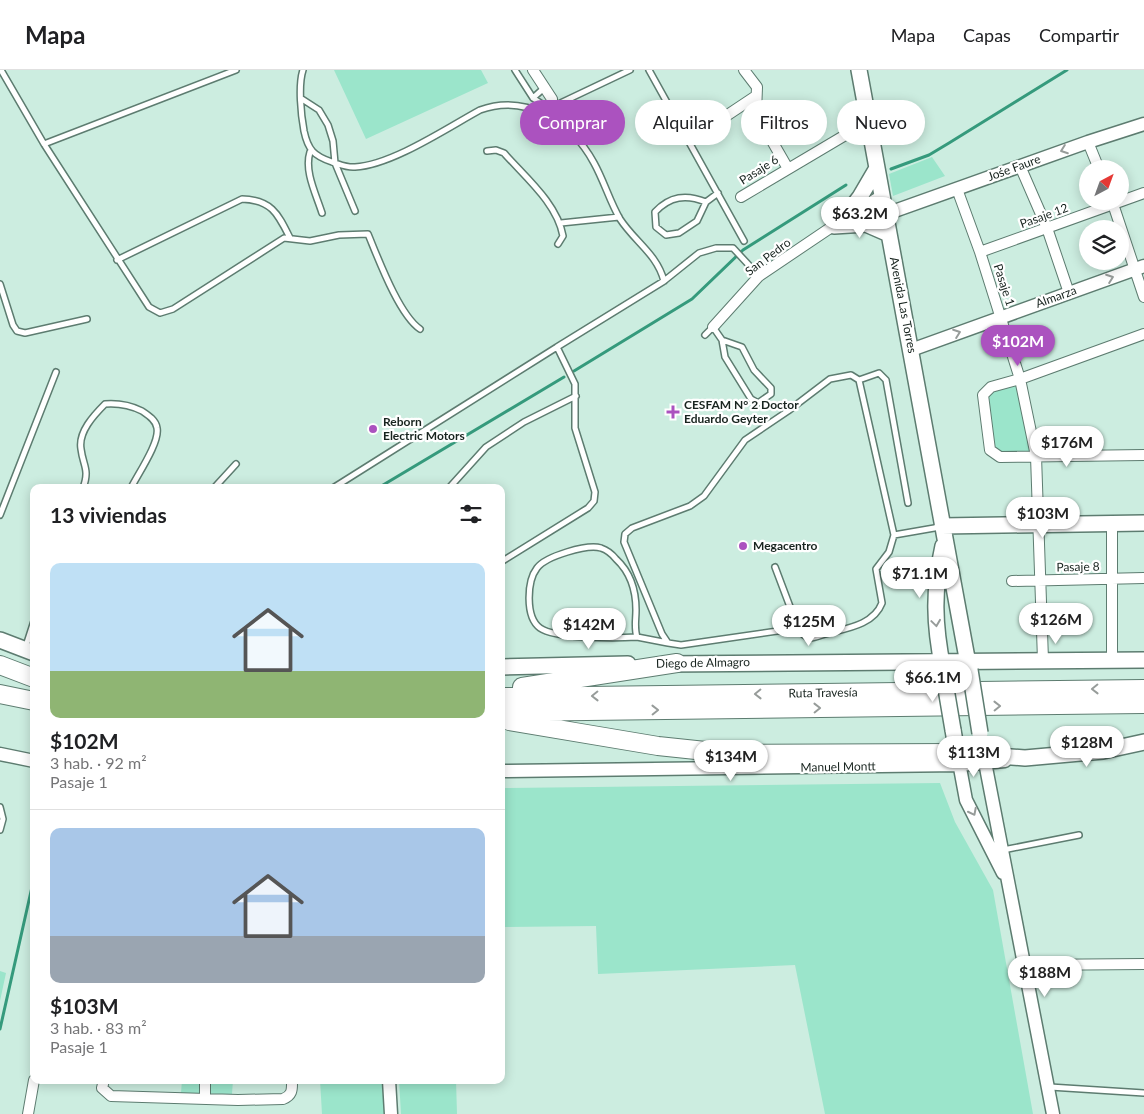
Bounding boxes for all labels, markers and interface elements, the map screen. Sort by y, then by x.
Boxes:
text: Mapa [25,20,85,49]
text: Mapa [891,24,935,46]
text: Capas [963,24,1011,46]
text: Compartir [1039,24,1119,46]
chip: Comprar [520,100,625,145]
chip: Alquilar [635,100,731,145]
chip: Filtros [741,100,827,145]
chip: Nuevo [837,100,925,145]
one-way arrow [1061,144,1069,154]
street label: Jośe Faure [985,151,1042,184]
street label: Pasaje 6 [736,152,781,187]
north arrow [1079,160,1129,210]
map controls [1079,160,1129,270]
pin: $63.2M [819,196,901,239]
street label: Pasaje 12 [1018,200,1070,231]
text: $63.2M [832,203,888,222]
button: layers [1079,220,1129,270]
street label: San Pedro [742,235,794,279]
street label: Avenida Las Torres [887,255,920,354]
street label: Pasaje 1 [991,262,1018,308]
one-way arrow [1105,274,1114,284]
street label: Almarza [1033,282,1078,311]
pin: $102M [983,324,1053,367]
one-way arrow [952,329,961,339]
text: $102M [992,331,1044,350]
place label: CESFAM N° 2 Doctor Eduardo Geyter [684,397,799,426]
marker: CESFAM N° 2 Doctor Eduardo Geyter [666,405,680,419]
place label: Reborn Electric Motors [383,414,465,443]
marker: Reborn Electric Motors [367,423,379,435]
pin: $176M [1032,426,1102,468]
text: $176M [1041,432,1093,451]
pin: $103M [1008,496,1078,539]
icon: filters [457,500,485,528]
text: 13 viviendas [50,502,167,527]
text: $103M [1017,503,1069,522]
place label: Megacentro [753,538,818,553]
marker: Megacentro [737,540,749,552]
pin: $71.1M [879,556,961,599]
street label: Pasaje 8 [1056,559,1100,574]
text: $71.1M [892,563,948,582]
icon: home [223,595,313,685]
pin: $126M [1021,602,1091,645]
pin: $125M [774,604,844,647]
pin: $142M [554,608,624,650]
text: $126M [1030,609,1082,628]
text: $125M [783,611,835,630]
text: $142M [563,614,615,633]
one-way arrow [930,619,941,627]
street label: Diego de Almagro [656,654,750,671]
pin: $66.1M [892,660,974,703]
text: $66.1M [905,667,961,686]
street label: Ruta Travesía [788,684,858,701]
one-way arrow [1091,684,1099,694]
one-way arrow [754,688,762,699]
one-way arrow [591,691,599,701]
one-way arrow [994,701,1002,711]
one-way arrow [814,703,822,714]
one-way arrow [651,705,659,716]
pin: $128M [1052,726,1122,768]
text: $102M [50,728,119,753]
text: $128M [1061,732,1113,751]
pin: $113M [939,736,1009,778]
pin: $134M [696,740,766,782]
text: $113M [948,742,1000,761]
text: $134M [705,746,757,765]
text: 3 hab. · 92 m² [50,753,147,772]
street label: Manuel Montt [800,758,876,775]
text: Pasaje 1 [50,772,108,791]
one-way arrow [966,807,977,816]
icon: home [223,861,313,951]
pin: $188M [1010,956,1080,998]
text: $188M [1019,962,1071,981]
text: $103M [50,993,119,1018]
text: 3 hab. · 83 m² [50,1018,147,1037]
text: Pasaje 1 [50,1037,108,1056]

